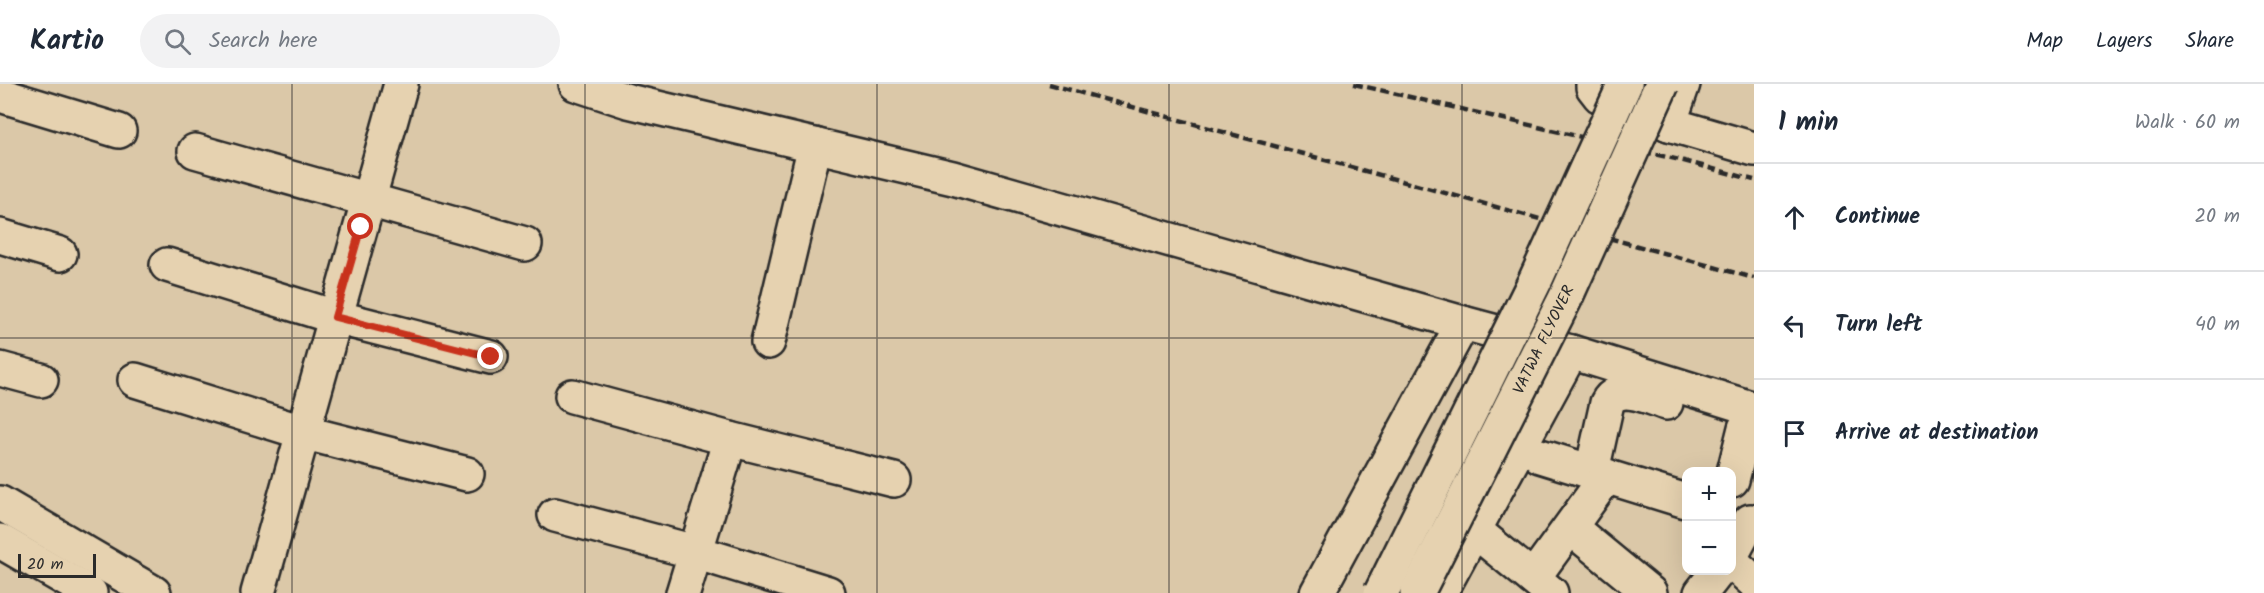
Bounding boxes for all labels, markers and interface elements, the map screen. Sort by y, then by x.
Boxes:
search box [140,14,560,68]
text: Kartio [30,19,104,64]
text: Search here [209,24,317,59]
icon: search [161,25,194,58]
text: Map [2026,25,2063,58]
text: Layers [2096,25,2152,58]
text: Share [2185,25,2234,58]
text: 1 min [1778,102,1838,144]
text: Walk · 60 m [2135,107,2240,139]
text: Continue [1835,200,1920,235]
icon: ahead [1778,201,1811,234]
text: 20 m [2194,201,2240,233]
route start [347,213,373,239]
street label: VATWA FLYOVER [1507,281,1581,399]
text: Turn left [1835,308,1922,343]
icon: left [1778,309,1811,342]
text: 40 m [2195,309,2240,341]
route end [477,343,503,369]
text: Arrive at destination [1835,416,2038,451]
icon: arrive [1778,417,1811,450]
map controls [1682,467,1736,575]
button: + [1682,467,1736,521]
button: − [1682,521,1736,575]
scale bar [18,551,96,578]
text: 20 m [27,552,63,577]

